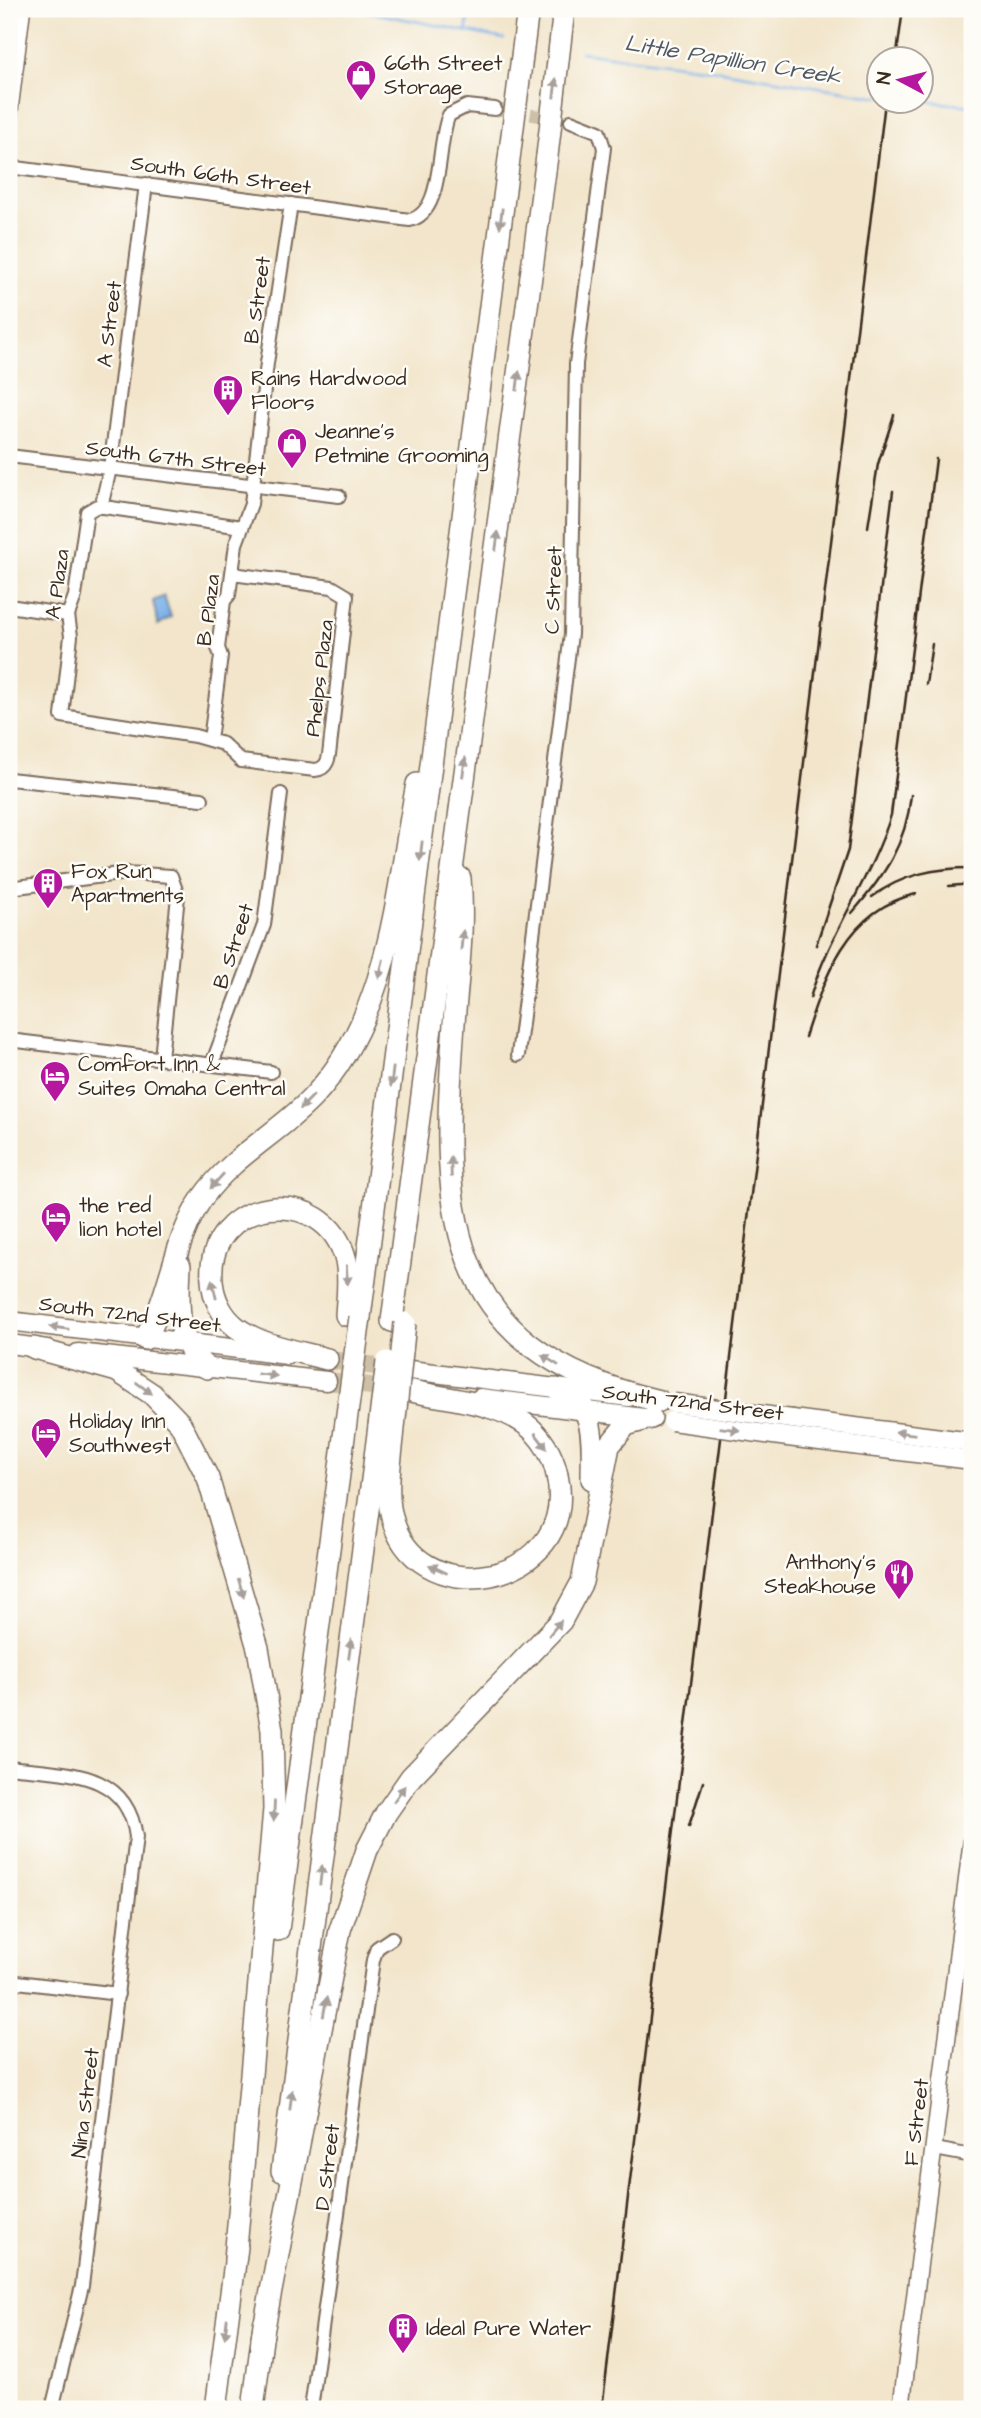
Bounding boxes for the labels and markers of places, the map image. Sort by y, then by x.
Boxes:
place label: 66th Street Storage [384,49,503,104]
shop icon: 66th Street Storage [344,58,378,102]
place label: Rains Hardwood Floors [251,364,407,417]
building icon: Rains Hardwood Floors [211,373,245,417]
place label: Jeanne's Petmine Grooming [315,417,489,472]
shop icon: Jeanne's Petmine Grooming [275,426,309,470]
place label: Fox Run Apartments [71,857,184,911]
building icon: Fox Run Apartments [31,866,65,910]
place label: Comfort Inn & Suites Omaha Central [78,1050,286,1103]
hotel icon: Comfort Inn & Suites Omaha Central [38,1059,72,1103]
place label: the red lion hotel [79,1191,162,1244]
hotel icon: the red lion hotel [39,1200,73,1244]
place label: Holiday Inn Southwest [69,1407,172,1460]
hotel icon: Holiday Inn Southwest [29,1416,63,1460]
place label: Anthony's Steakhouse [764,1548,876,1601]
restaurant icon: Anthony's Steakhouse [882,1557,916,1601]
building icon: Ideal Pure Water [386,2311,420,2355]
place label: Ideal Pure Water [426,2314,591,2343]

